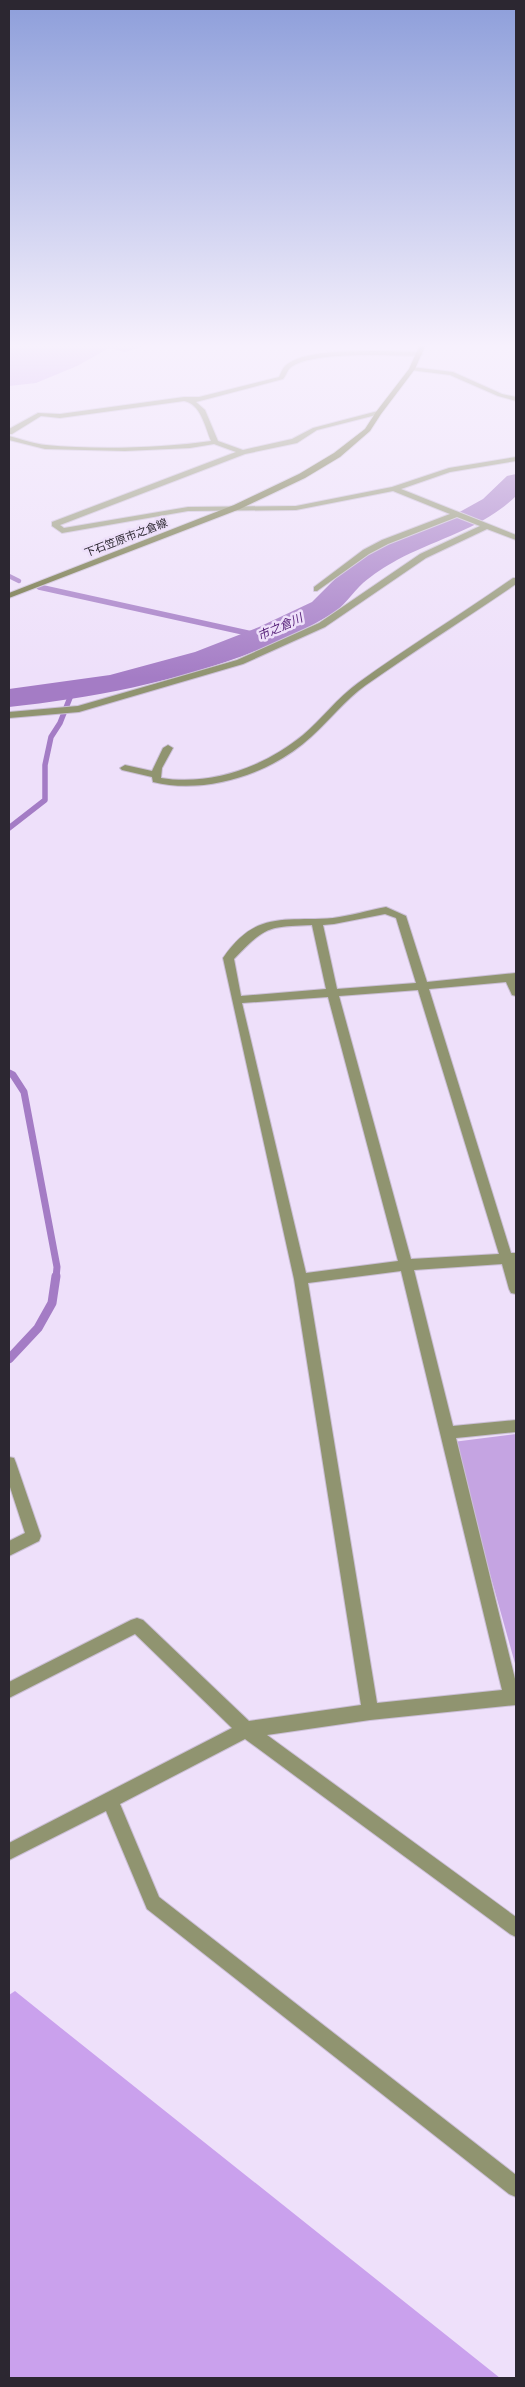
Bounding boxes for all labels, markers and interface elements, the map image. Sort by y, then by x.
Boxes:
street label: 下石笠原市之倉線 [83,516,169,560]
water label: 市之倉川 [255,610,307,643]

